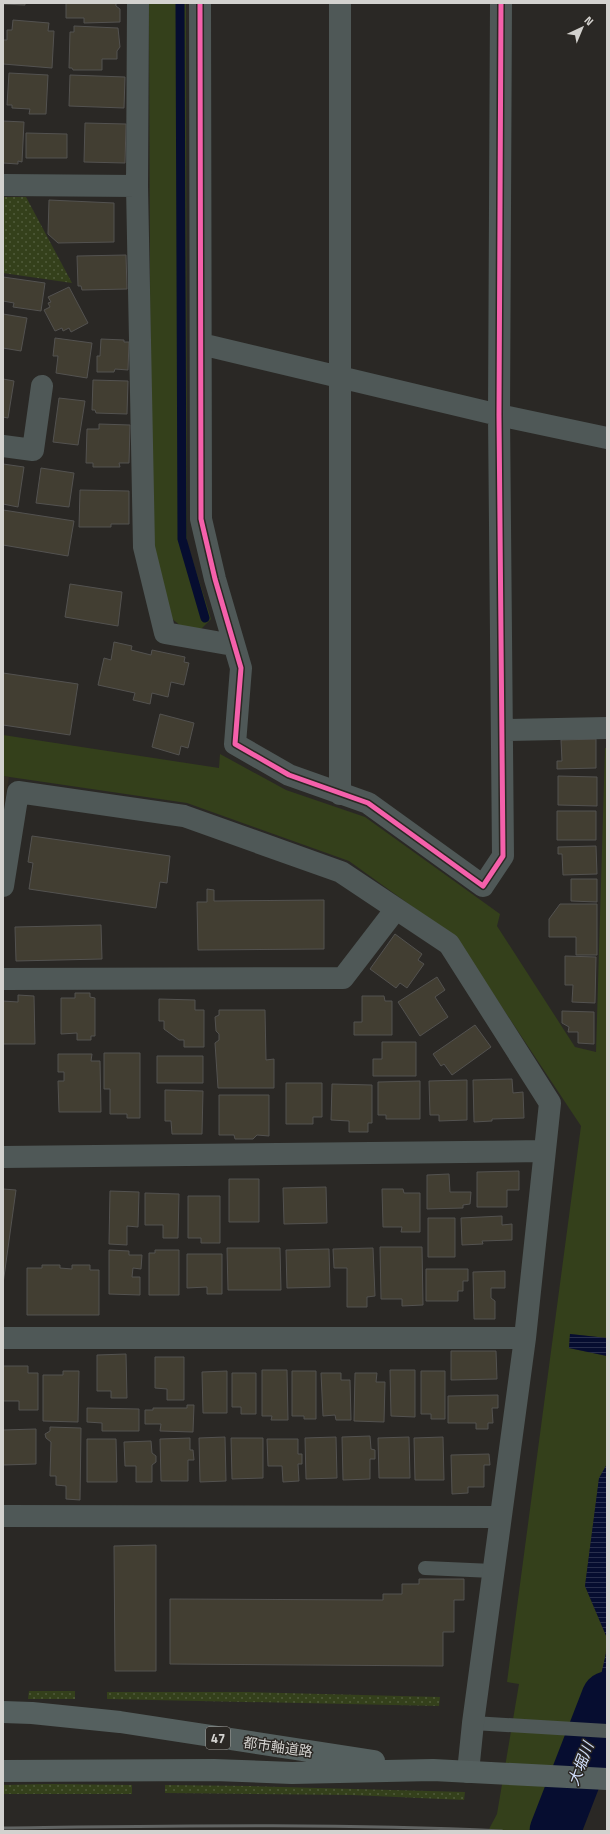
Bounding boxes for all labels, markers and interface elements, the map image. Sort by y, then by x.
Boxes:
north arrow [562,8,602,48]
text: N [581,12,597,29]
road number: 47 [206,1727,230,1749]
street label: 都市軸道路 [242,1731,314,1762]
water label: 大堀川 [562,1737,600,1789]

